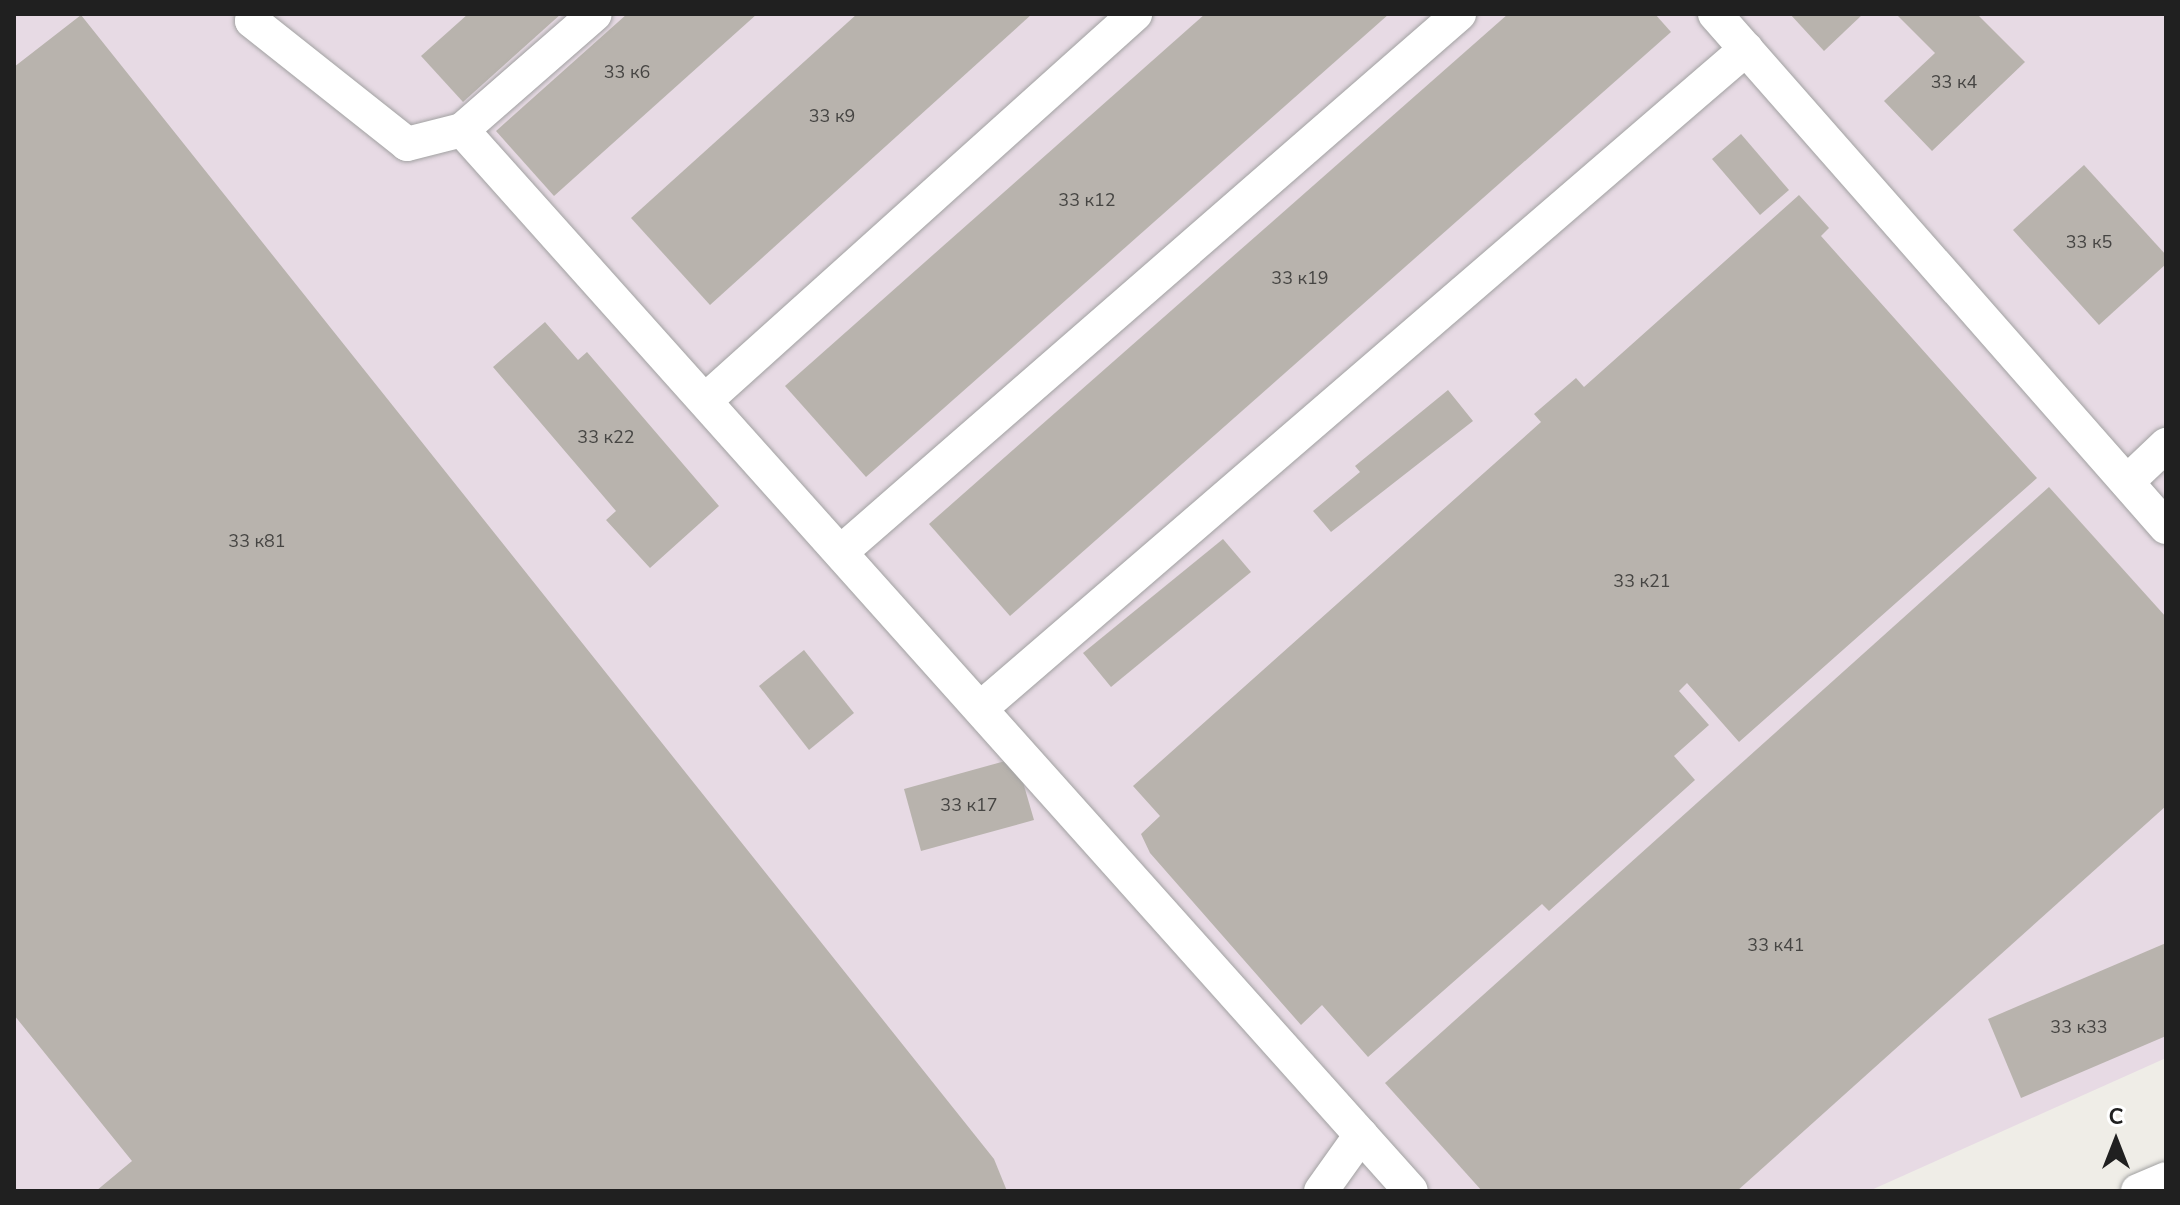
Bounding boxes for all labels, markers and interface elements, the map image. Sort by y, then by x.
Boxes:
house number: 33 к6 [604,61,650,83]
house number: 33 к4 [1931,71,1977,93]
house number: 33 к9 [809,105,855,127]
house number: 33 к12 [1058,189,1116,211]
house number: 33 к5 [2066,231,2112,253]
house number: 33 к19 [1271,267,1329,289]
house number: 33 к22 [577,426,635,448]
house number: 33 к81 [228,530,286,552]
house number: 33 к21 [1613,570,1671,592]
house number: 33 к17 [940,794,998,816]
house number: 33 к41 [1747,934,1805,956]
house number: 33 к33 [2050,1016,2108,1038]
north arrow [2076,1101,2156,1181]
text: С [2109,1102,2123,1132]

